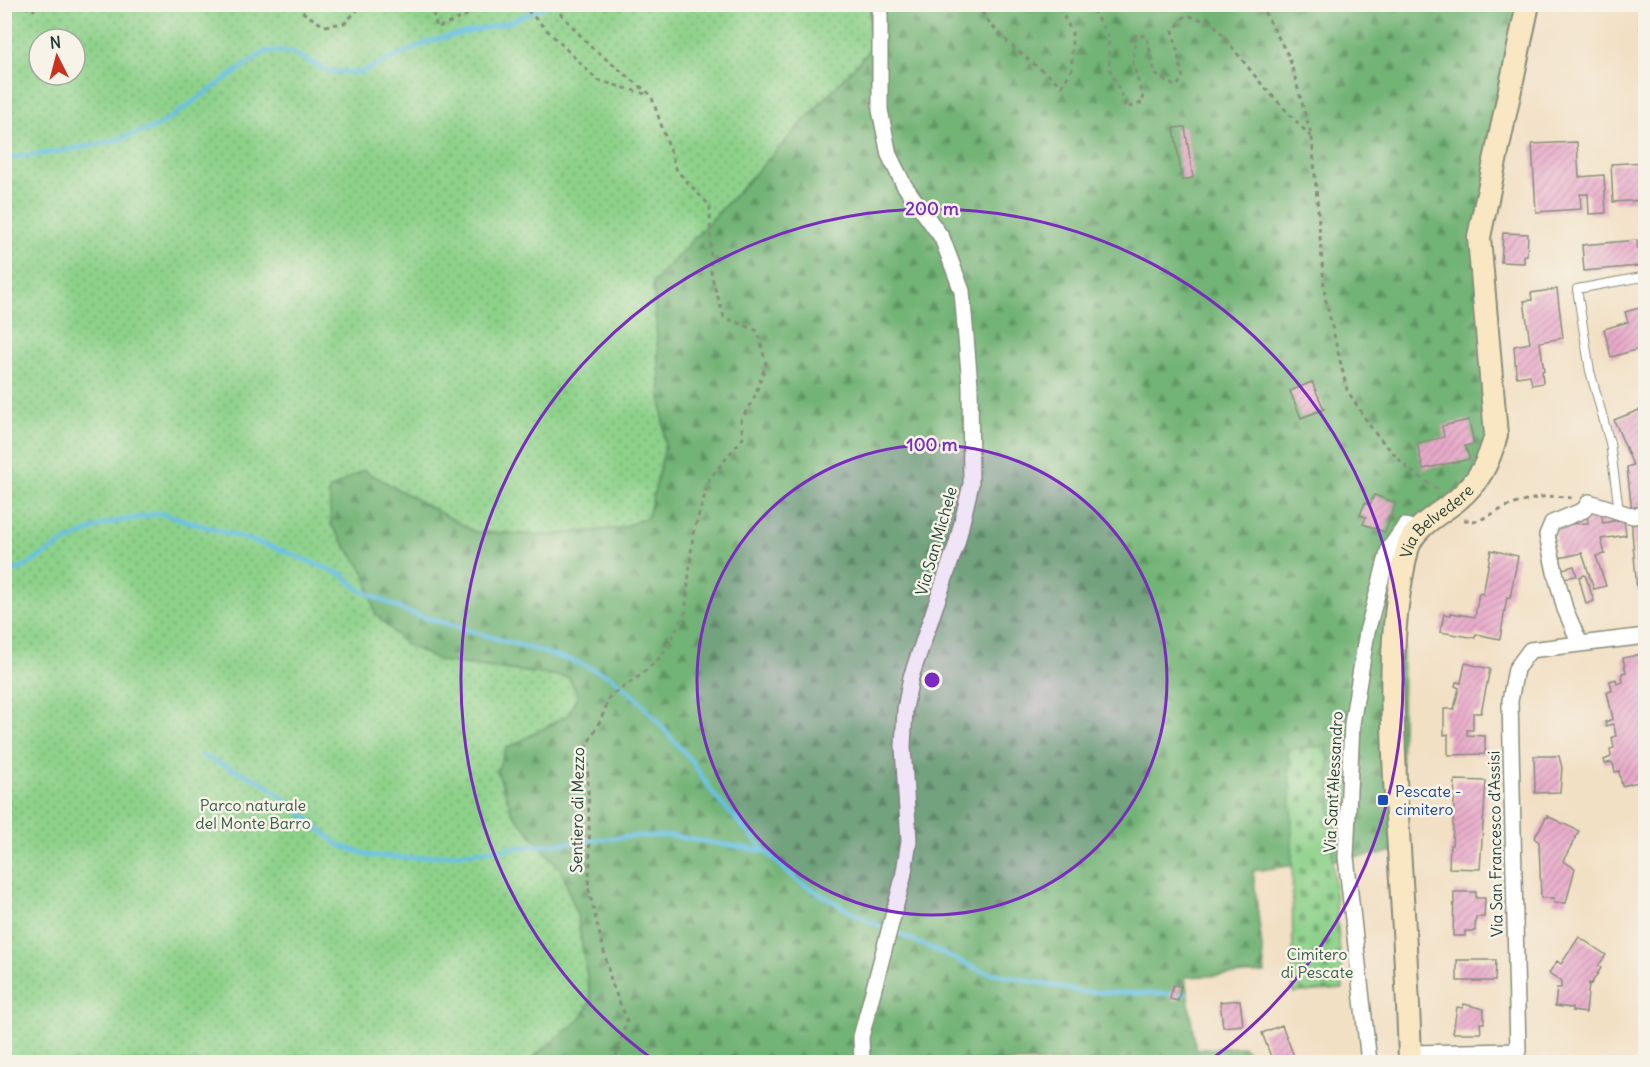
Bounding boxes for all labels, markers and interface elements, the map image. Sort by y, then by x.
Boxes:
north arrow [27,27,87,87]
text: N [49,32,62,53]
text: 200 m [905,197,959,220]
text: 100 m [907,433,958,456]
street label: Via Belvedere [1395,480,1478,560]
street label: Via San Michele [911,484,961,598]
centre of rings [922,670,942,690]
street label: Via Sant'Alessandro [1319,711,1347,853]
street label: Sentiero di Mezzo [566,747,588,873]
street label: Via San Francesco d'Assisi [1483,751,1507,937]
place label: Pescate - cimitero [1395,781,1462,819]
marker: Pescate - cimitero [1376,793,1390,807]
park label: Parco naturale del Monte Barro [195,795,311,833]
park label: Cimitero di Pescate [1281,944,1353,982]

